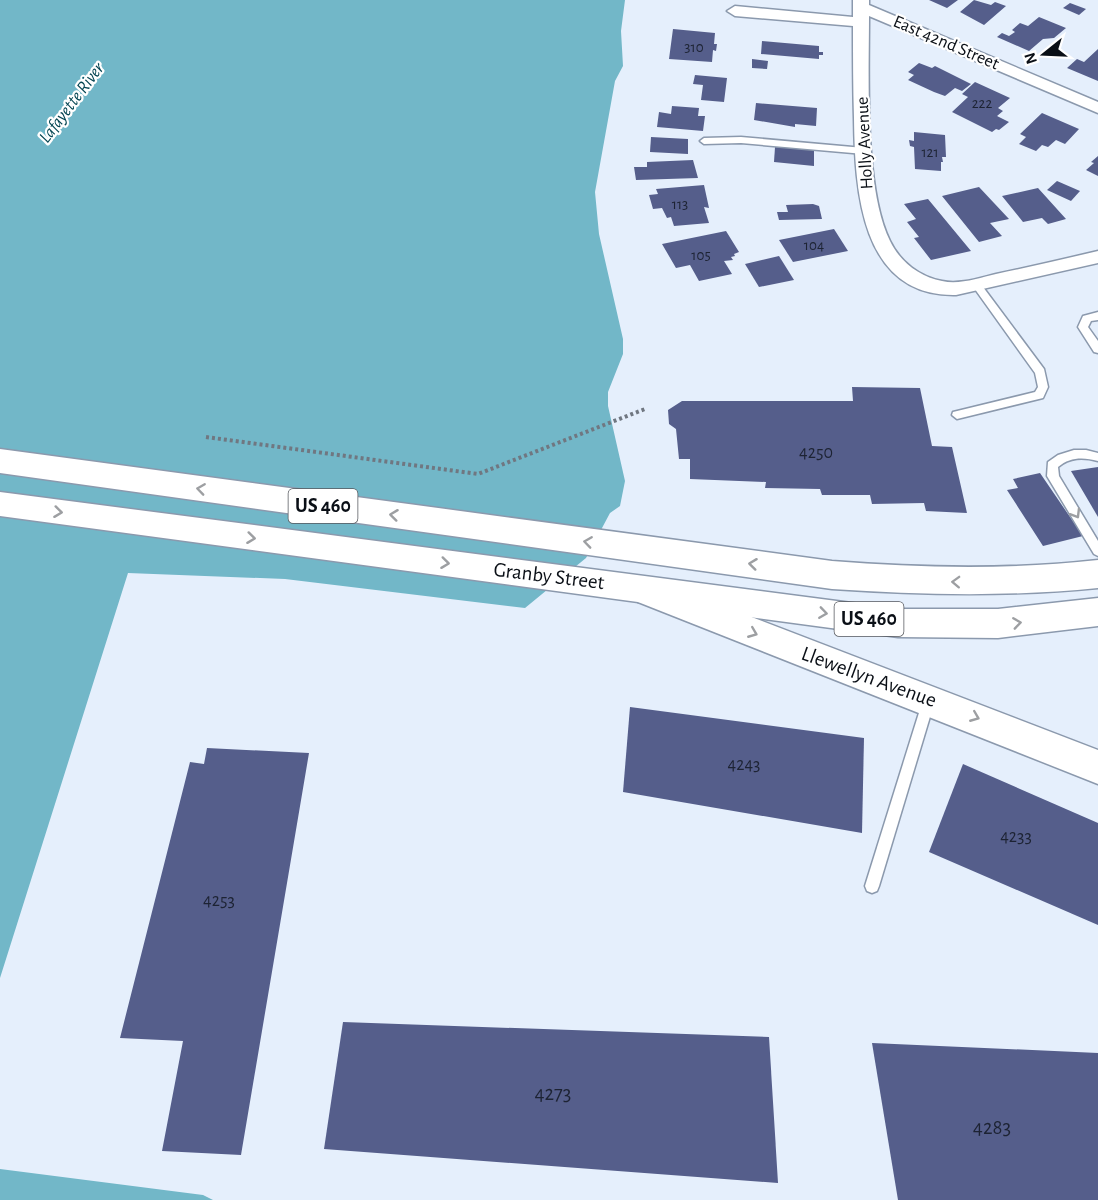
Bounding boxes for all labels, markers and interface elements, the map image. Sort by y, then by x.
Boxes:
street label: East 42nd Street [891,13,1002,73]
north arrow [1014,24,1074,84]
house number: 310 [684,40,704,55]
text: N [1021,51,1040,66]
water label: Lafayette River [36,59,109,146]
street label: Holly Avenue [854,96,876,190]
house number: 222 [972,96,992,111]
house number: 121 [921,145,939,160]
house number: 113 [672,197,688,212]
house number: 104 [804,238,824,253]
house number: 105 [691,248,711,263]
house number: 4250 [799,444,833,462]
one-way arrow [197,484,206,496]
road number: US 460 [288,489,358,523]
one-way arrow [53,506,63,518]
one-way arrow [1068,508,1080,518]
one-way arrow [390,510,399,522]
one-way arrow [247,531,256,543]
one-way arrow [583,537,592,549]
one-way arrow [440,556,449,568]
street label: Granby Street [492,559,606,593]
one-way arrow [749,559,758,571]
one-way arrow [951,575,960,588]
road number: US 460 [834,602,904,636]
one-way arrow [818,606,828,619]
one-way arrow [1013,618,1022,630]
one-way arrow [747,626,758,638]
street label: Llewellyn Avenue [799,643,939,711]
one-way arrow [969,710,980,722]
house number: 4243 [728,756,760,774]
house number: 4233 [1000,828,1032,846]
house number: 4253 [203,892,235,910]
house number: 4273 [534,1083,572,1104]
house number: 4283 [973,1117,1011,1138]

